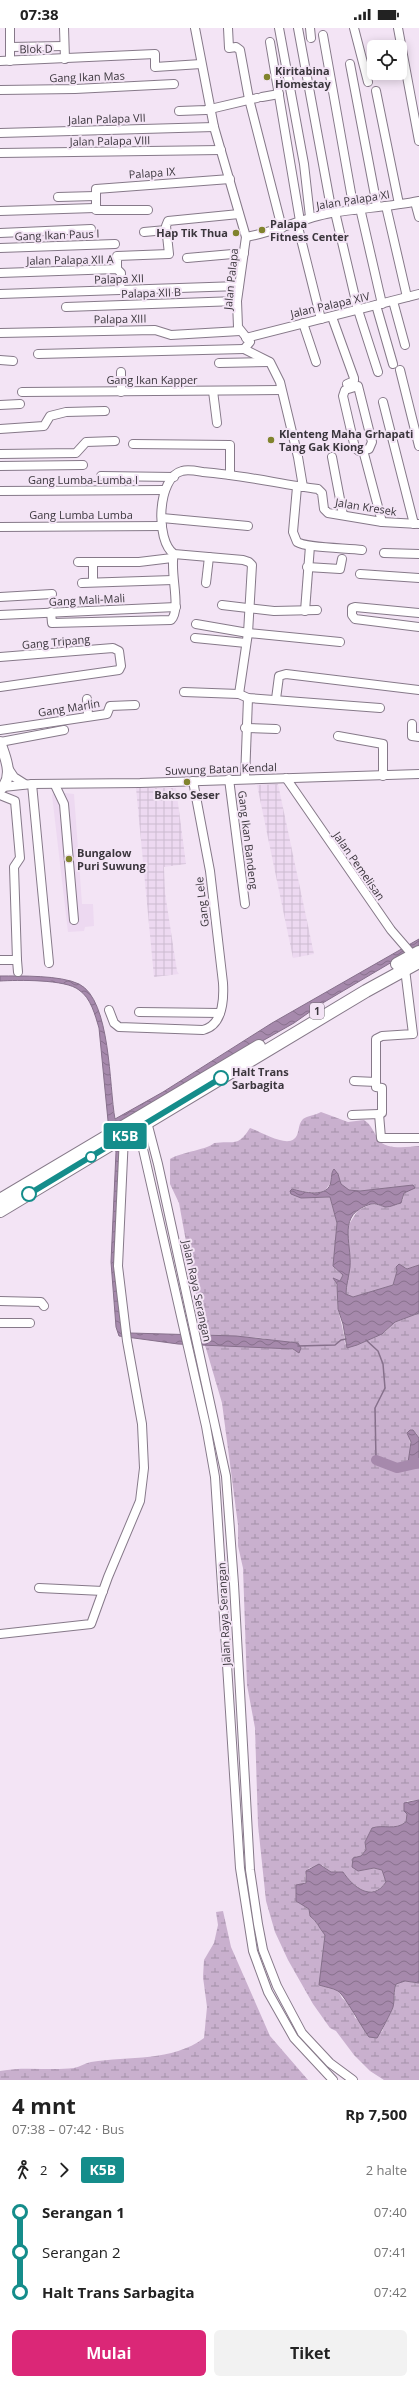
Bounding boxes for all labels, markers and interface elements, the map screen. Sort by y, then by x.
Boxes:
text: 07:38 [20,4,59,24]
map controls [367,40,407,80]
button: locate [367,40,407,80]
street label: Blok D [19,41,53,56]
place label: Kiritabina Homestay [275,63,331,91]
street label: Gang Ikan Mas [49,68,125,85]
marker: Kiritabina Homestay [262,72,272,82]
street label: Jalan Palapa VII [67,110,146,127]
street label: Jalan Palapa VIII [69,132,150,149]
street label: Palapa IX [128,163,176,182]
street label: Jalan Palapa XI [314,186,391,213]
place label: Palapa Fitness Center [270,216,349,244]
place label: Hap Tik Thua [156,225,228,240]
marker: Palapa Fitness Center [257,225,267,235]
street label: Gang Ikan Paus I [14,226,100,243]
marker: Hap Tik Thua [231,228,241,238]
street label: Jalan Palapa [220,247,241,312]
street label: Jalan Palapa XII A [25,251,114,268]
street label: Palapa XII [94,270,144,287]
street label: Palapa XII B [121,284,181,301]
street label: Jalan Palapa XIV [288,288,371,321]
street label: Palapa XIII [93,311,147,326]
street label: Gang Ikan Kapper [106,372,198,387]
place label: Klenteng Maha Grhapati Tang Gak Kiong [279,426,413,454]
marker: Klenteng Maha Grhapati Tang Gak Kiong [266,435,276,445]
street label: Gang Lumba-Lumba I [28,472,138,487]
street label: Jalan Kresek [333,494,398,519]
street label: Gang Lumba Lumba [29,507,133,522]
street label: Gang Mali-Mali [48,590,125,609]
street label: Gang Tripang [21,631,91,652]
street label: Gang Marlin [37,695,101,720]
street label: Suwung Batan Kendal [165,759,277,778]
marker: Bakso Seser [182,777,192,787]
place label: Bakso Seser [154,787,220,802]
street label: Gang Ikan Bandeng [235,789,262,890]
street label: Jalan Pemelisan [330,828,389,903]
place label: Bungalow Puri Suwung [77,845,147,873]
marker: Bungalow Puri Suwung [64,854,74,864]
street label: Gang Lele [191,876,212,928]
road number: 1 [310,1003,324,1019]
place label: Halt Trans Sarbagita [232,1064,289,1092]
marker: Halt Trans Sarbagita [213,1070,229,1086]
line badge: K5B [102,1123,148,1149]
text: K5B [112,1126,138,1145]
unlabelled marker [85,1151,97,1163]
unlabelled marker [21,1186,37,1202]
street label: Jalan Raya Serangan [179,1238,216,1343]
street label: Jalan Raya Serangan [213,1562,234,1667]
text: 4 mnt [12,2090,76,2120]
text: Rp 7,500 [345,2104,407,2124]
text: 07:38 – 07:42 · Bus [12,2120,124,2138]
icon: walk [12,2159,34,2181]
icon: forward [53,2159,75,2181]
text: K5B [89,2160,116,2179]
text: 2 [40,2161,47,2179]
text: 2 halte [366,2161,407,2179]
text: Serangan 1 [42,2202,125,2222]
text: 07:40 [374,2203,407,2221]
text: Serangan 2 [42,2242,120,2262]
text: 07:41 [374,2243,407,2261]
text: Halt Trans Sarbagita [42,2282,195,2302]
text: 07:42 [374,2283,407,2301]
button: Mulai [12,2330,206,2376]
button: Tiket [214,2330,407,2376]

